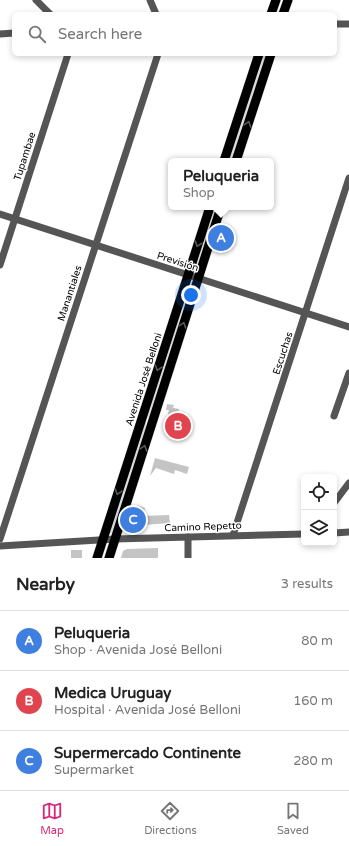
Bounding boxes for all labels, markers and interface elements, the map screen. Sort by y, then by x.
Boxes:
search box [12,12,337,56]
icon: search [26,23,48,45]
text: Search here [58,25,142,43]
one-way arrow [243,121,252,128]
street label: Tupambae [11,130,39,182]
popup [168,158,274,210]
text: Peluqueria [183,167,259,185]
text: Shop [183,185,215,201]
pin: A [208,223,234,253]
one-way arrow [194,240,202,247]
street label: Previsión [155,250,200,274]
street label: Manantiales [55,264,85,323]
your location [181,285,201,305]
one-way arrow [179,321,187,328]
street label: Escuchas [270,330,296,376]
street label: Avenida José Belloni [123,331,165,427]
one-way arrow [154,364,163,371]
pin: B [165,411,191,441]
one-way arrow [139,445,148,452]
map controls [301,474,337,546]
button: locate [301,474,337,510]
one-way arrow [114,488,123,495]
pin: C [120,505,146,535]
button: layers [301,510,337,546]
street label: Camino Repetto [164,520,242,534]
text: Nearby [16,574,75,595]
text: 3 results [281,576,333,592]
text: Peluqueria [54,624,130,642]
text: A [24,633,34,649]
text: 80 m [301,633,333,649]
text: Shop · Avenida José Belloni [54,642,222,658]
text: Medica Uruguay [54,684,171,702]
text: B [24,693,34,709]
text: 160 m [293,693,333,709]
text: Hospital · Avenida José Belloni [54,702,241,718]
text: Supermercado Continente [54,744,241,762]
text: C [24,753,34,769]
text: 280 m [293,753,333,769]
text: Supermarket [54,762,134,778]
tab: Map [40,800,64,837]
tab: Directions [144,800,197,837]
tab: Saved [277,800,309,837]

